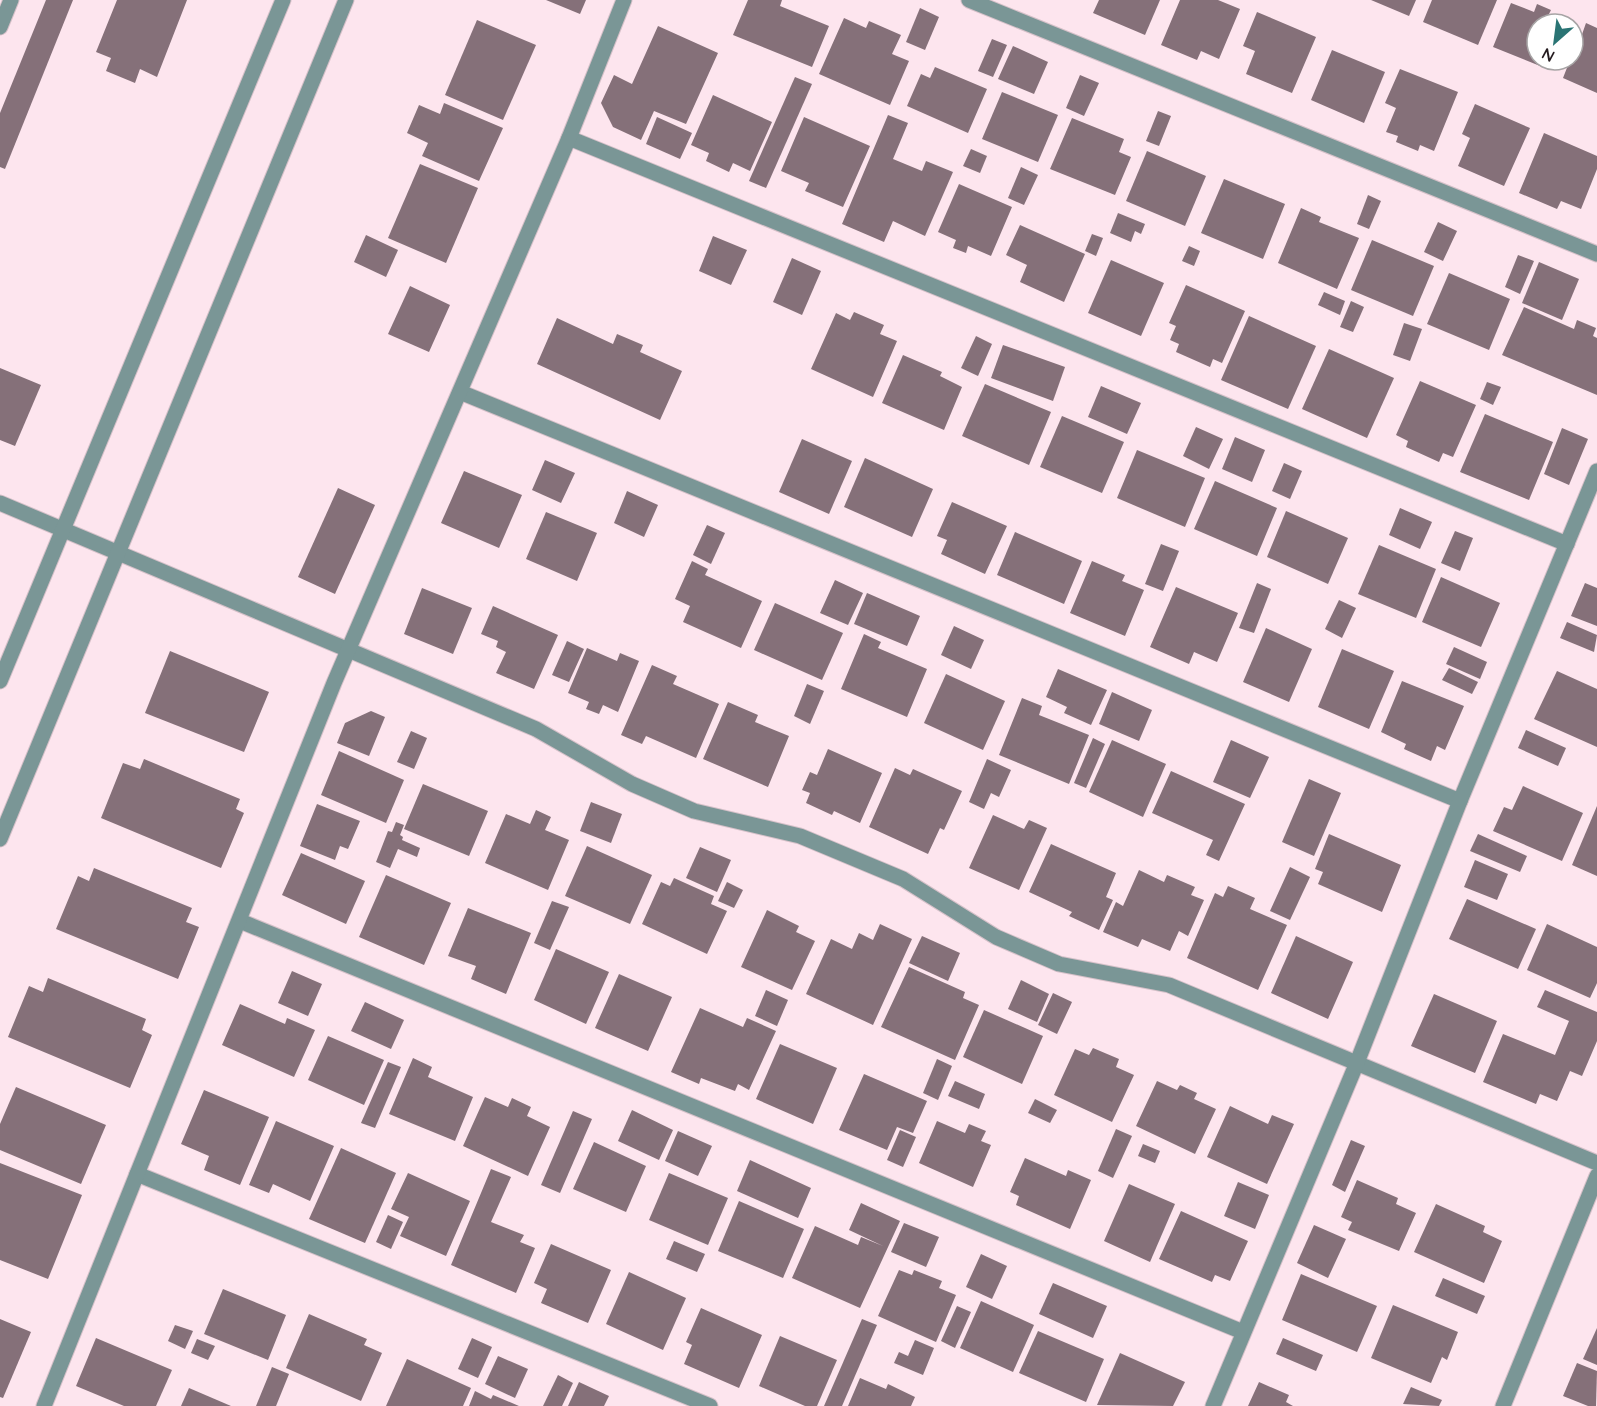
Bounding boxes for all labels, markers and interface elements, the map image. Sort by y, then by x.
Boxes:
north arrow [1525,12,1585,72]
text: N [1538,44,1558,67]

